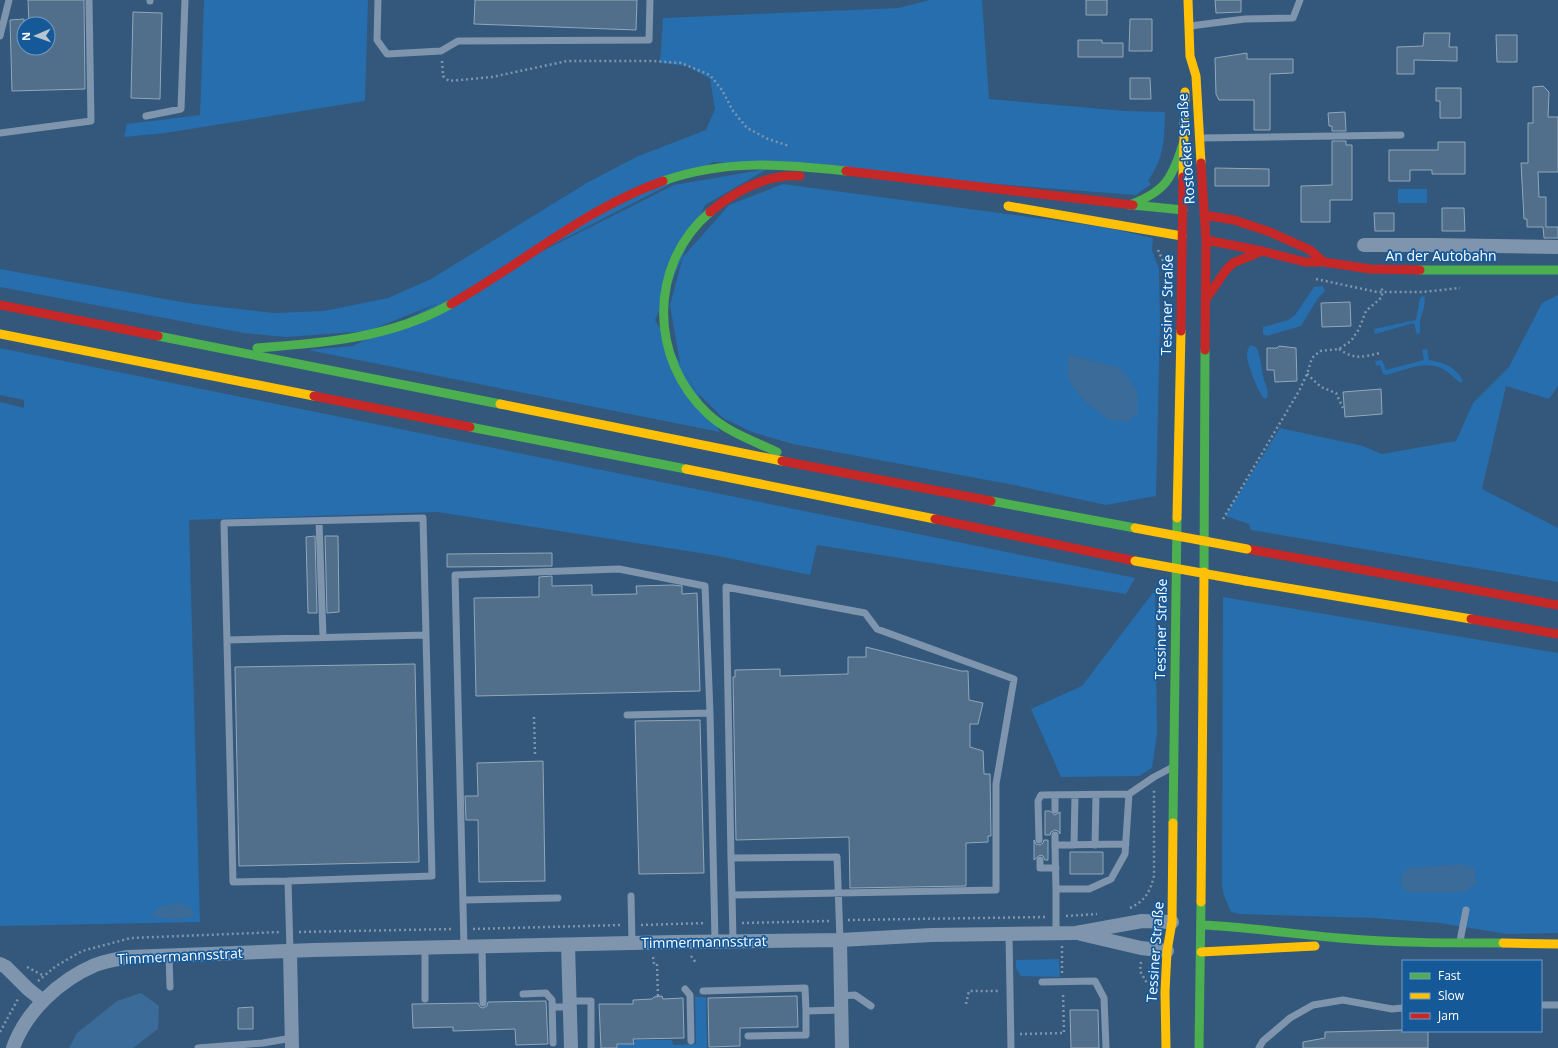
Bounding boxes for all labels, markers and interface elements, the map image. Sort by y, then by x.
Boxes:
north arrow [16,16,56,56]
text: N [18,32,33,41]
street label: Rostocker Straße [1172,93,1199,205]
street label: An der Autobahn [1385,246,1497,265]
street label: Tessiner Straße [1156,254,1177,356]
street label: Tessiner Straße [1150,578,1171,680]
street label: Tessiner Straße [1142,901,1168,1003]
street label: Timmermannsstrat [641,931,767,952]
street label: Timmermannsstrat [117,943,243,968]
legend [1402,960,1542,1032]
text: Fast [1438,967,1461,984]
text: Slow [1438,987,1465,1004]
text: Jam [1437,1007,1459,1024]

